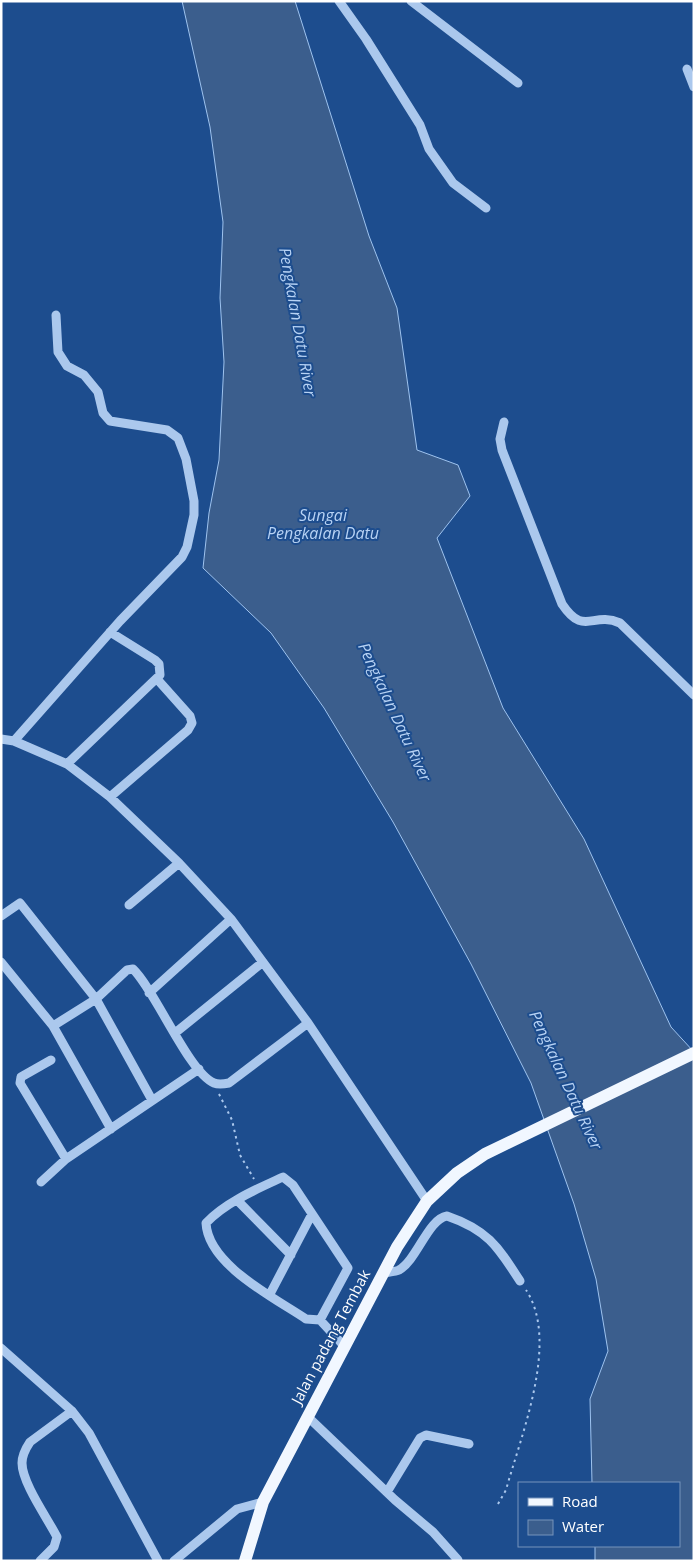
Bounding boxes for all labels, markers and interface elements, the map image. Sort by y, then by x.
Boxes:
water label: Pengkalan Datu River [274,246,322,399]
water label: Sungai Pengkalan Datu [267,504,379,544]
water label: Pengkalan Datu River [353,639,437,786]
water label: Pengkalan Datu River [524,1007,608,1154]
street label: Jalan padang Tembak [285,1266,374,1409]
legend [518,1482,680,1547]
text: Road [562,1491,598,1511]
text: Water [562,1516,604,1536]

